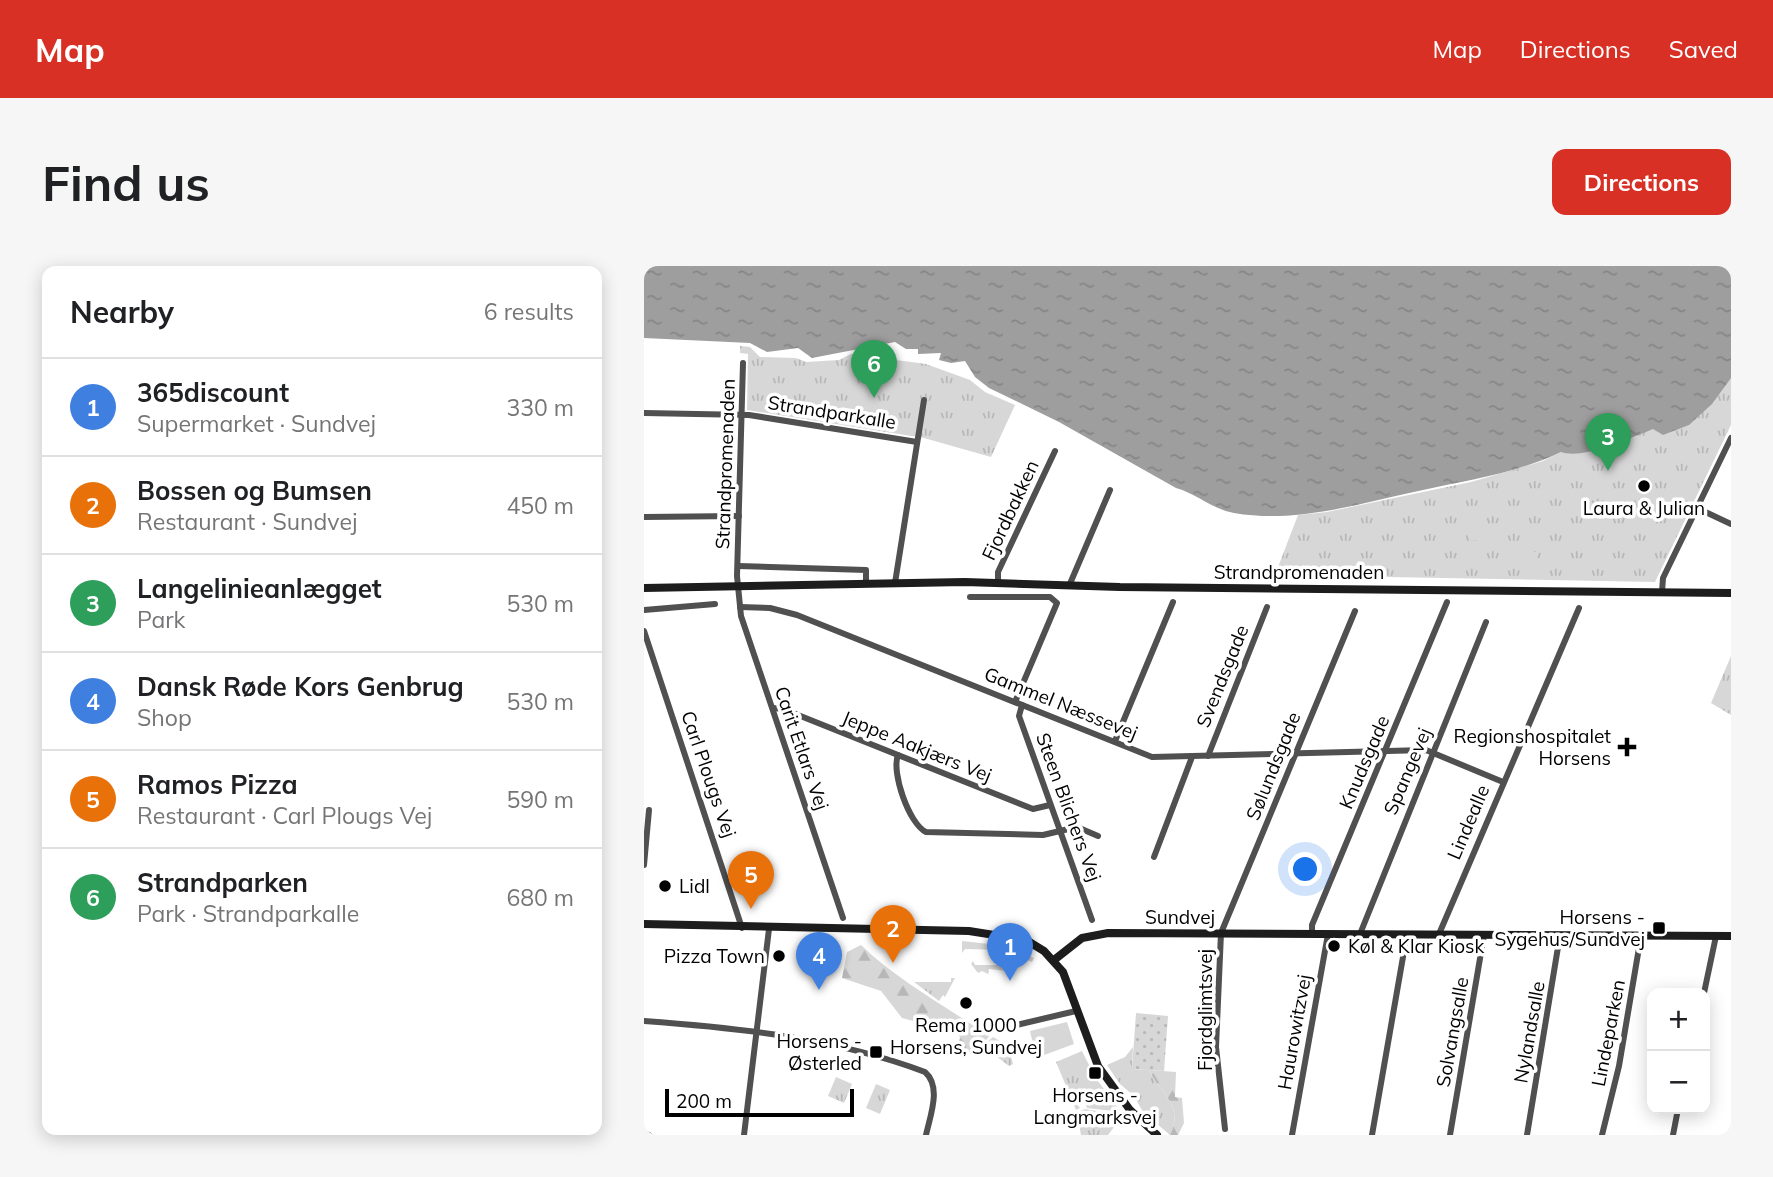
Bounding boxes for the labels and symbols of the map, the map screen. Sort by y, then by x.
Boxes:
pin: 6 [851,340,897,398]
street label: Strandpromenaden [710,378,740,550]
street label: Strandparkalle [766,390,898,434]
pin: 3 [1585,413,1631,471]
street label: Fjordbakken [976,456,1044,564]
marker: Laura & Julian [1636,478,1652,494]
place label: Laura & Julian [1583,496,1705,520]
street label: Strandpromenaden [1214,560,1384,584]
street label: Svendsgade [1191,621,1253,731]
street label: Gammel Næssevej [981,661,1141,745]
street label: Carit Etlars Vej [770,683,834,813]
street label: Jeppe Aakjærs Vej [839,705,995,787]
street label: Carl Plougs Vej [676,708,742,840]
street label: Sølundsgade [1240,708,1306,824]
street label: Knudsgade [1334,711,1394,813]
street label: Spangevej [1378,724,1436,818]
place label: Regionshospitalet Horsens [1453,724,1611,770]
street label: Steen Blichers Vej [1031,730,1107,884]
marker: Regionshospitalet Horsens [1617,737,1637,757]
street label: Lindealle [1442,781,1494,863]
pin: 5 [728,851,774,909]
your location [1288,852,1322,886]
place label: Lidl [679,874,710,898]
marker: Lidl [657,878,673,894]
pin: 2 [870,905,916,963]
street label: Sundvej [1145,905,1215,929]
place label: Horsens - Sygehus/Sundvej [1494,905,1645,951]
marker: Horsens - Sygehus/Sundvej [1651,920,1667,936]
pin: 1 [987,923,1033,981]
pin: 4 [796,932,842,990]
place label: Køl & Klar Kiosk [1348,934,1485,958]
marker: Køl & Klar Kiosk [1326,938,1342,954]
place label: Pizza Town [664,944,765,968]
marker: Pizza Town [771,948,787,964]
street label: Fjordglimtsvej [1193,949,1217,1071]
street label: Haurowitzvej [1272,972,1316,1092]
street label: Solvangsalle [1431,975,1473,1089]
street label: Lindeparken [1586,977,1630,1089]
street label: Nylandsalle [1508,979,1550,1085]
marker: Rema 1000 Horsens, Sundvej [958,995,974,1011]
place label: Rema 1000 Horsens, Sundvej [890,1013,1042,1059]
place label: Horsens - Østerled [776,1029,862,1075]
marker: Horsens - Østerled [868,1044,884,1060]
marker: Horsens - Langmarksvej [1087,1065,1103,1081]
place label: Horsens - Langmarksvej [1034,1083,1156,1129]
scale bar [665,1086,854,1118]

